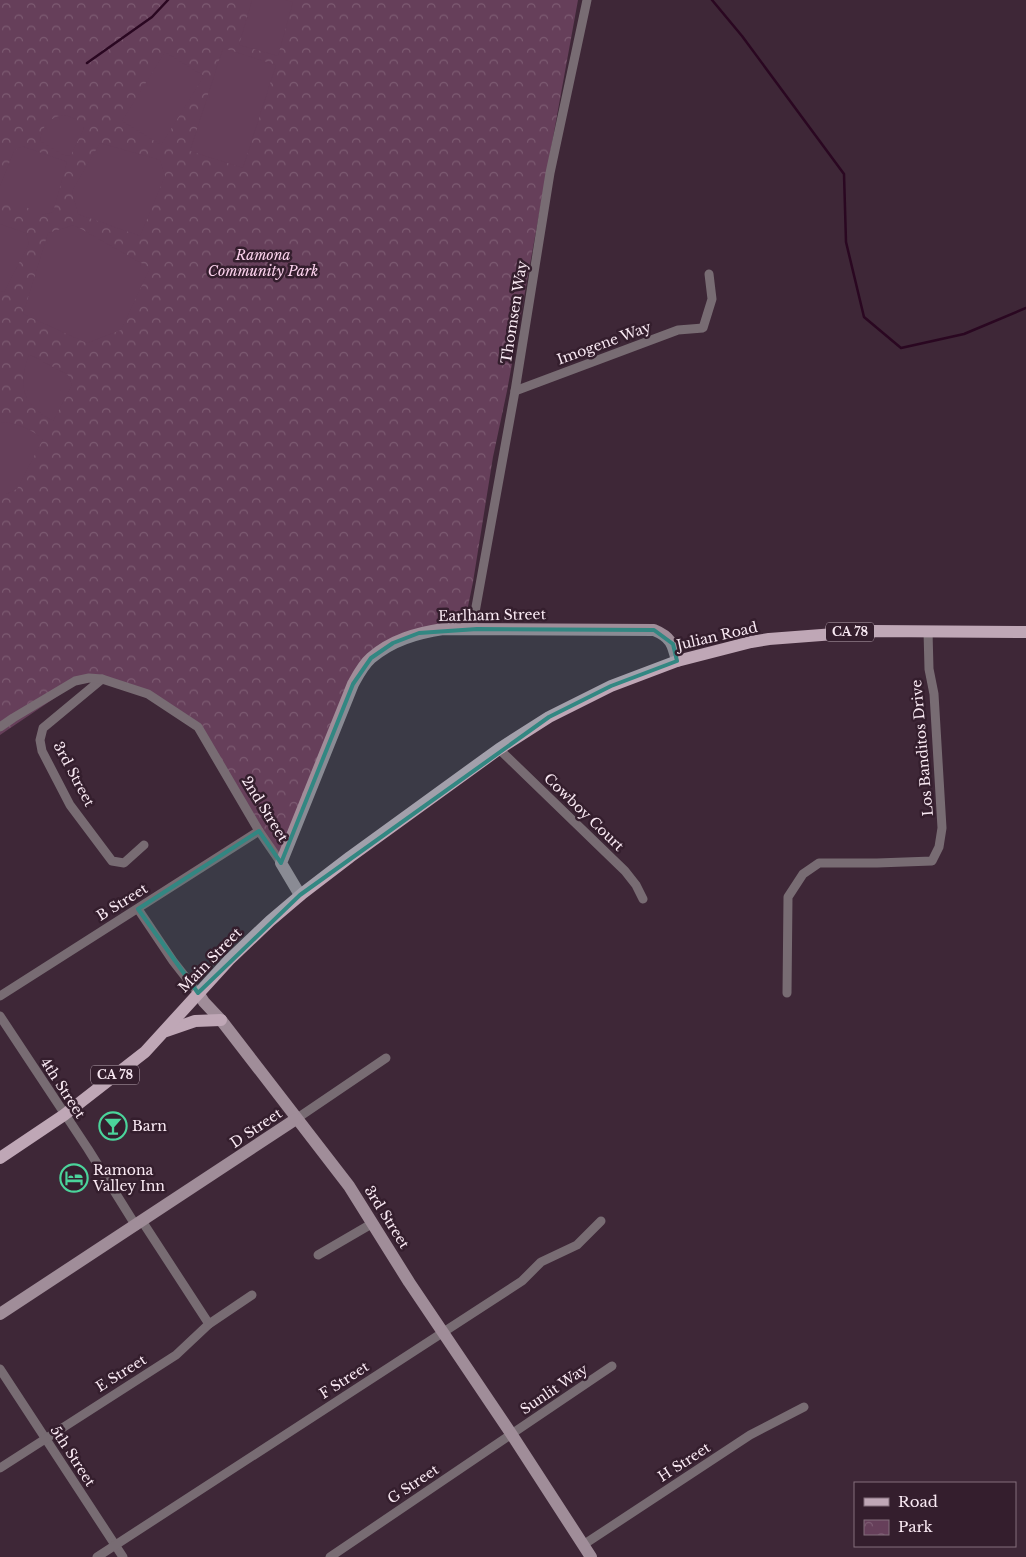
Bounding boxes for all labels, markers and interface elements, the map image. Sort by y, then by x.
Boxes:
park label: Ramona Community Park [208,246,318,280]
street label: Thomsen Way [497,259,531,365]
street label: Imogene Way [554,318,654,368]
street label: Earlham Street [438,605,547,625]
street label: Julian Road [673,618,760,655]
road number: CA 78 [826,622,874,642]
street label: Los Banditos Drive [907,679,937,817]
street label: 3rd Street [49,739,99,810]
street label: Cowboy Court [540,769,628,855]
street label: 2nd Street [238,773,293,846]
street label: B Street [93,879,151,925]
street label: Main Street [174,923,246,996]
street label: 4th Street [37,1054,90,1123]
road number: CA 78 [91,1066,139,1084]
street label: D Street [227,1104,286,1152]
bar icon: Barn [98,1111,128,1141]
place label: Barn [132,1117,167,1135]
place label: Ramona Valley Inn [92,1161,165,1195]
hotel icon: Ramona Valley Inn [59,1163,89,1193]
street label: 3rd Street [361,1182,414,1252]
street label: E Street [92,1350,150,1396]
street label: F Street [316,1357,373,1403]
street label: Sunlit Way [517,1360,591,1418]
street label: 5th Street [47,1422,100,1490]
street label: H Street [654,1438,714,1486]
street label: G Street [384,1460,443,1508]
legend [854,1482,1016,1547]
text: Road [898,1492,938,1511]
text: Park [898,1517,934,1536]

